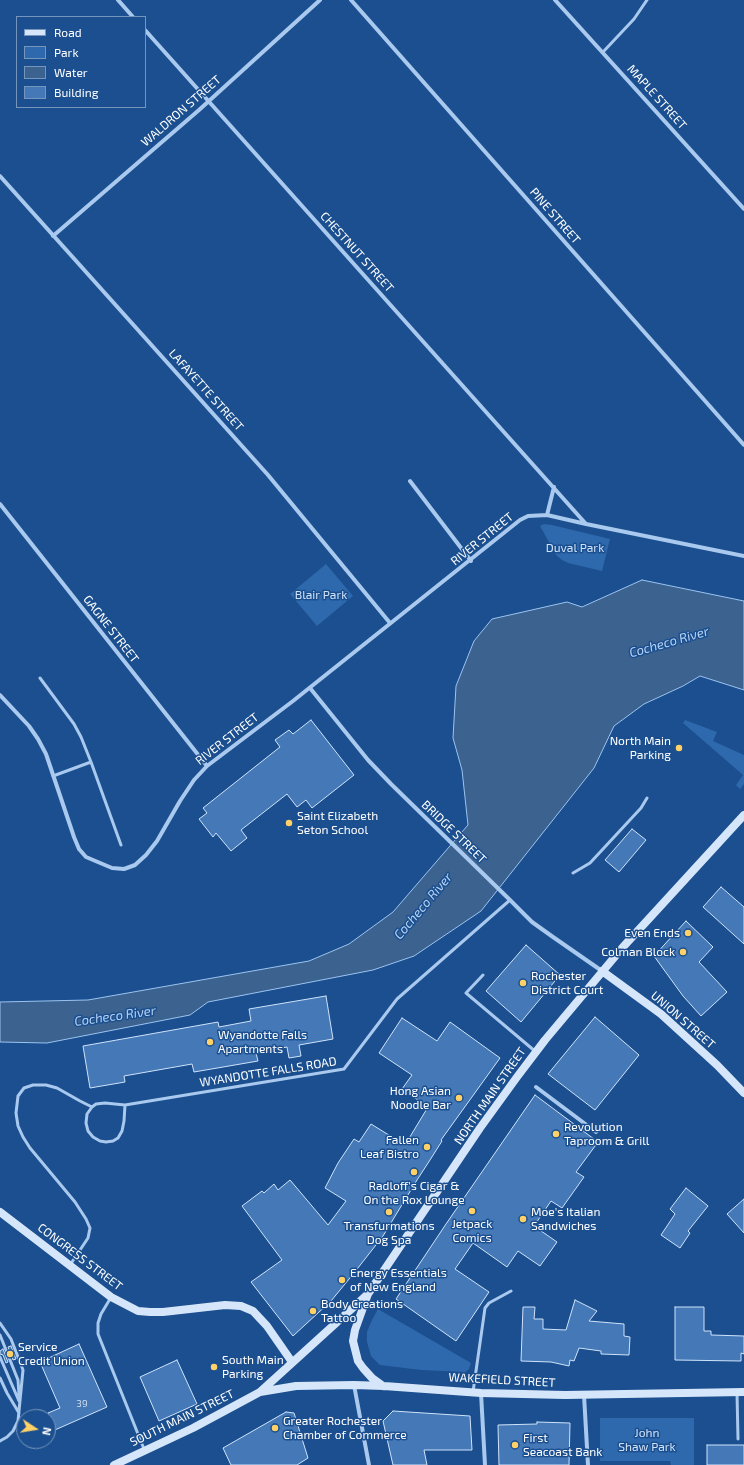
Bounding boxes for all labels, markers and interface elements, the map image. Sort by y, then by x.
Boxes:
legend [16,16,146,108]
text: Road [54,25,82,39]
text: Park [54,45,79,59]
street label: MAPLE STREET [624,62,690,132]
text: Water [54,65,88,79]
street label: WALDRON STREET [138,72,224,150]
text: Building [54,85,98,99]
street label: PINE STREET [527,185,583,247]
street label: CHESTNUT STREET [317,209,397,295]
street label: LAFAYETTE STREET [166,346,246,434]
street label: RIVER STREET [448,509,516,569]
park label: Duval Park [546,541,604,555]
park label: Blair Park [295,588,347,602]
street label: GAGNE STREET [80,592,142,666]
water label: Cocheco River [627,623,711,661]
street label: RIVER STREET [193,710,261,768]
place label: North Main Parking [610,734,671,762]
marker: North Main Parking [674,743,684,753]
street label: BRIDGE STREET [419,797,489,867]
place label: Saint Elizabeth Seton School [297,809,378,837]
marker: Saint Elizabeth Seton School [284,818,294,828]
water label: Cocheco River [391,870,455,942]
place label: Even Ends [624,926,680,940]
marker: Even Ends [683,928,693,938]
place label: Colman Block [601,945,675,959]
marker: Colman Block [678,947,688,957]
place label: Rochester District Court [531,969,603,997]
marker: Rochester District Court [518,978,528,988]
street label: UNION STREET [648,988,718,1052]
water label: Cocheco River [73,1003,157,1029]
place label: Wyandotte Falls Apartments [218,1028,307,1056]
marker: Wyandotte Falls Apartments [205,1037,215,1047]
street label: NORTH MAIN STREET [451,1045,529,1147]
street label: WYANDOTTE FALLS ROAD [198,1054,338,1090]
place label: Hong Asian Noodle Bar [390,1084,451,1112]
marker: Hong Asian Noodle Bar [454,1093,464,1103]
place label: Revolution Taproom & Grill [564,1120,649,1148]
marker: Revolution Taproom & Grill [551,1129,561,1139]
place label: Fallen Leaf Bistro [360,1133,419,1161]
marker: Fallen Leaf Bistro [422,1142,432,1152]
marker: Radloff's Cigar & On the Rox Lounge [409,1167,419,1177]
place label: Radloff's Cigar & On the Rox Lounge [363,1179,465,1207]
place label: Moe's Italian Sandwiches [531,1205,600,1233]
marker: Jetpack Comics [467,1206,477,1216]
marker: Transfurmations Dog Spa [384,1207,394,1217]
marker: Moe's Italian Sandwiches [518,1214,528,1224]
place label: Jetpack Comics [452,1217,492,1245]
place label: Transfurmations Dog Spa [343,1219,435,1247]
street label: CONGRESS STREET [35,1220,125,1294]
place label: Energy Essentials of New England [350,1266,447,1294]
marker: Energy Essentials of New England [337,1275,347,1285]
place label: Body Creations Tattoo [321,1297,403,1325]
marker: Body Creations Tattoo [308,1306,318,1316]
place label: Service Credit Union [18,1340,85,1368]
marker: Service Credit Union [5,1349,15,1359]
place label: South Main Parking [222,1353,284,1381]
marker: South Main Parking [209,1362,219,1372]
street label: WAKEFIELD STREET [448,1370,556,1390]
street label: SOUTH MAIN STREET [128,1386,236,1450]
house number: 39 [76,1398,88,1410]
north arrow [16,1409,56,1449]
place label: Greater Rochester Chamber of Commerce [283,1414,407,1442]
marker: Greater Rochester Chamber of Commerce [270,1423,280,1433]
text: N [40,1426,54,1437]
park label: John Shaw Park [618,1426,676,1454]
place label: First Seacoast Bank [523,1431,602,1459]
marker: First Seacoast Bank [510,1440,520,1450]

